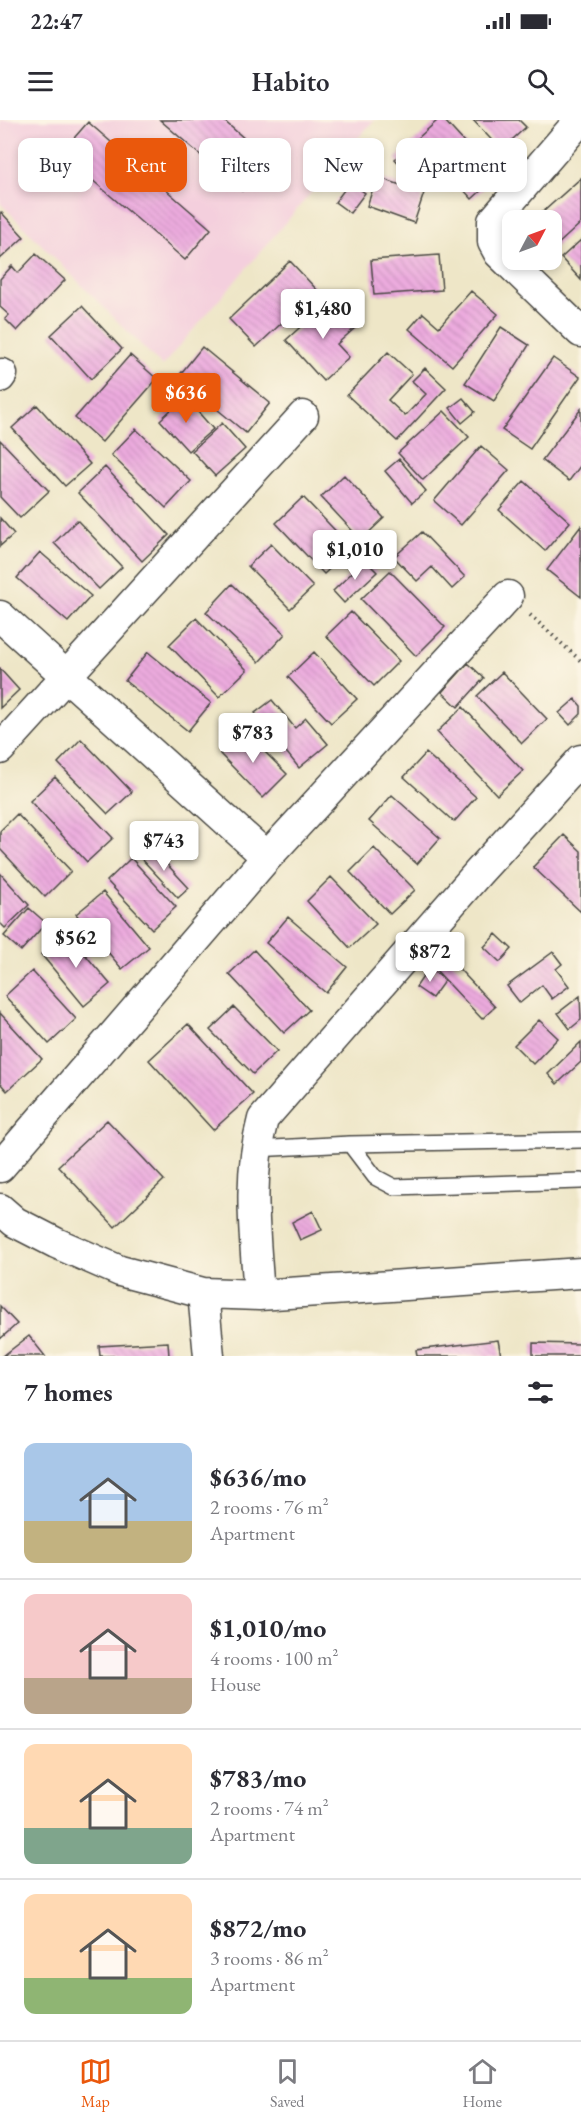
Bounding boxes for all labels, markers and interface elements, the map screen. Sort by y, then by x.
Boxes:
text: 22:47 [30,7,83,36]
text: Habito [251,64,330,99]
icon: menu [24,65,57,98]
icon: search [524,65,557,98]
chip: Buy [18,138,93,192]
chip: Rent [105,138,187,192]
chip: Filters [199,138,291,192]
chip: New [303,138,384,192]
chip: Apartment [396,138,527,192]
north arrow [502,210,562,270]
map controls [502,210,562,270]
pin: $1,480 [274,289,372,340]
text: $1,480 [295,295,351,321]
pin: $636 [150,373,222,424]
text: $636 [166,379,206,405]
pin: $1,010 [306,530,404,581]
text: $1,010 [327,536,383,562]
pin: $783 [217,713,289,764]
text: $783 [233,719,273,745]
pin: $743 [128,821,200,872]
text: $743 [144,827,184,853]
pin: $562 [40,918,112,969]
text: $562 [56,924,96,950]
pin: $872 [394,932,466,983]
text: $872 [410,938,450,964]
text: 7 homes [24,1375,113,1409]
icon: filters [524,1376,557,1409]
text: $636/mo [210,1460,306,1494]
icon: home [72,1467,144,1539]
text: 2 rooms · 76 m² [210,1494,329,1520]
text: Apartment [210,1520,295,1546]
text: $1,010/mo [210,1611,326,1645]
icon: home [72,1618,144,1690]
text: 4 rooms · 100 m² [210,1645,338,1671]
text: House [210,1671,261,1697]
text: $783/mo [210,1761,306,1795]
icon: home [72,1768,144,1840]
text: 2 rooms · 74 m² [210,1795,329,1821]
text: Apartment [210,1821,295,1847]
text: $872/mo [210,1911,306,1945]
icon: home [72,1918,144,1990]
text: 3 rooms · 86 m² [210,1945,329,1971]
text: Apartment [210,1971,295,1997]
tab: Map [79,2055,112,2112]
tab: Saved [270,2055,304,2112]
tab: Home [462,2055,502,2112]

